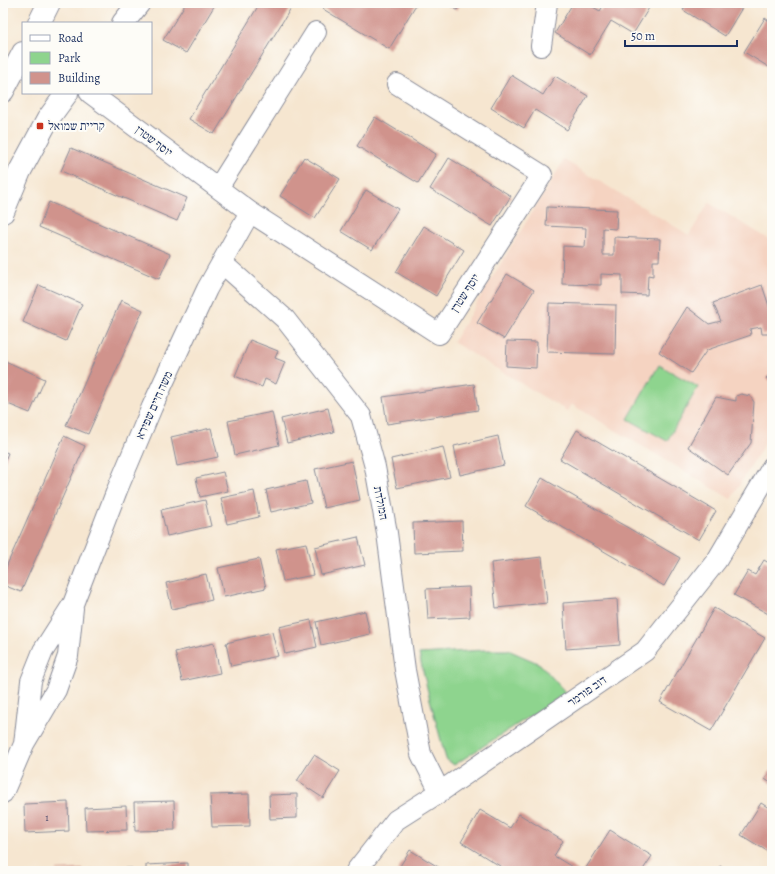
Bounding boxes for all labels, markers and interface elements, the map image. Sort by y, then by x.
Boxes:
legend [22,22,152,94]
scale bar [625,22,737,48]
text: 50 m [631,28,655,44]
text: Road [58,30,84,46]
text: Park [58,50,81,66]
text: Building [58,70,100,86]
place label: קריית שמואל [48,118,105,134]
marker: קריית שמואל [35,121,45,131]
street label: יוסף שטרן [132,122,176,160]
street label: יוסף שטרן [447,271,483,315]
street label: משה חיים שפירא [132,368,176,442]
street label: המולדת [370,485,392,521]
street label: דוב פורמר [564,672,610,710]
house number: 1 [45,811,49,824]

